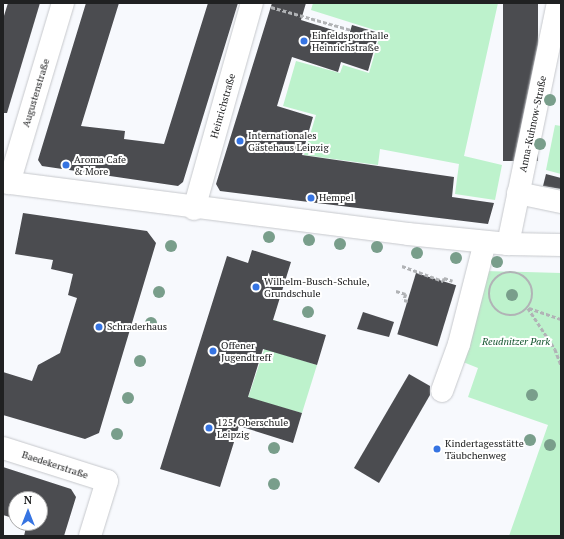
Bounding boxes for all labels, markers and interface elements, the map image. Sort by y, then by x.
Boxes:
place label: Einfeldsporthalle Heinrichstraße [312,29,389,52]
marker: Einfeldsporthalle Heinrichstraße [299,36,309,46]
street label: Augustenstraße [20,57,52,129]
street label: Heinrichstraße [208,72,238,140]
street label: Anna-Kuhnow-Straße [517,75,549,173]
place label: Internationales Gästehaus Leipzig [248,129,329,152]
marker: Internationales Gästehaus Leipzig [235,136,245,146]
place label: Aroma Cafe & More [74,153,126,176]
marker: Aroma Cafe & More [61,160,71,170]
place label: Hempel [319,192,354,204]
marker: Hempel [306,193,316,203]
place label: Wilhelm-Busch-Schule, Grundschule [264,275,370,298]
marker: Wilhelm-Busch-Schule, Grundschule [251,282,261,292]
place label: Schraderhaus [107,321,167,333]
marker: Schraderhaus [94,322,104,332]
park label: Reudnitzer Park [482,336,550,348]
place label: Offener Jugendtreff [221,339,271,362]
marker: Offener Jugendtreff [208,346,218,356]
place label: 125. Oberschule Leipzig [217,416,289,440]
marker: 125. Oberschule Leipzig [204,423,214,433]
place label: Kindertagesstätte Täubchenweg [445,437,524,460]
marker: Kindertagesstätte Täubchenweg [432,444,442,454]
street label: Baedekerstraße [20,449,90,481]
north arrow [8,491,48,531]
text: N [24,493,32,507]

